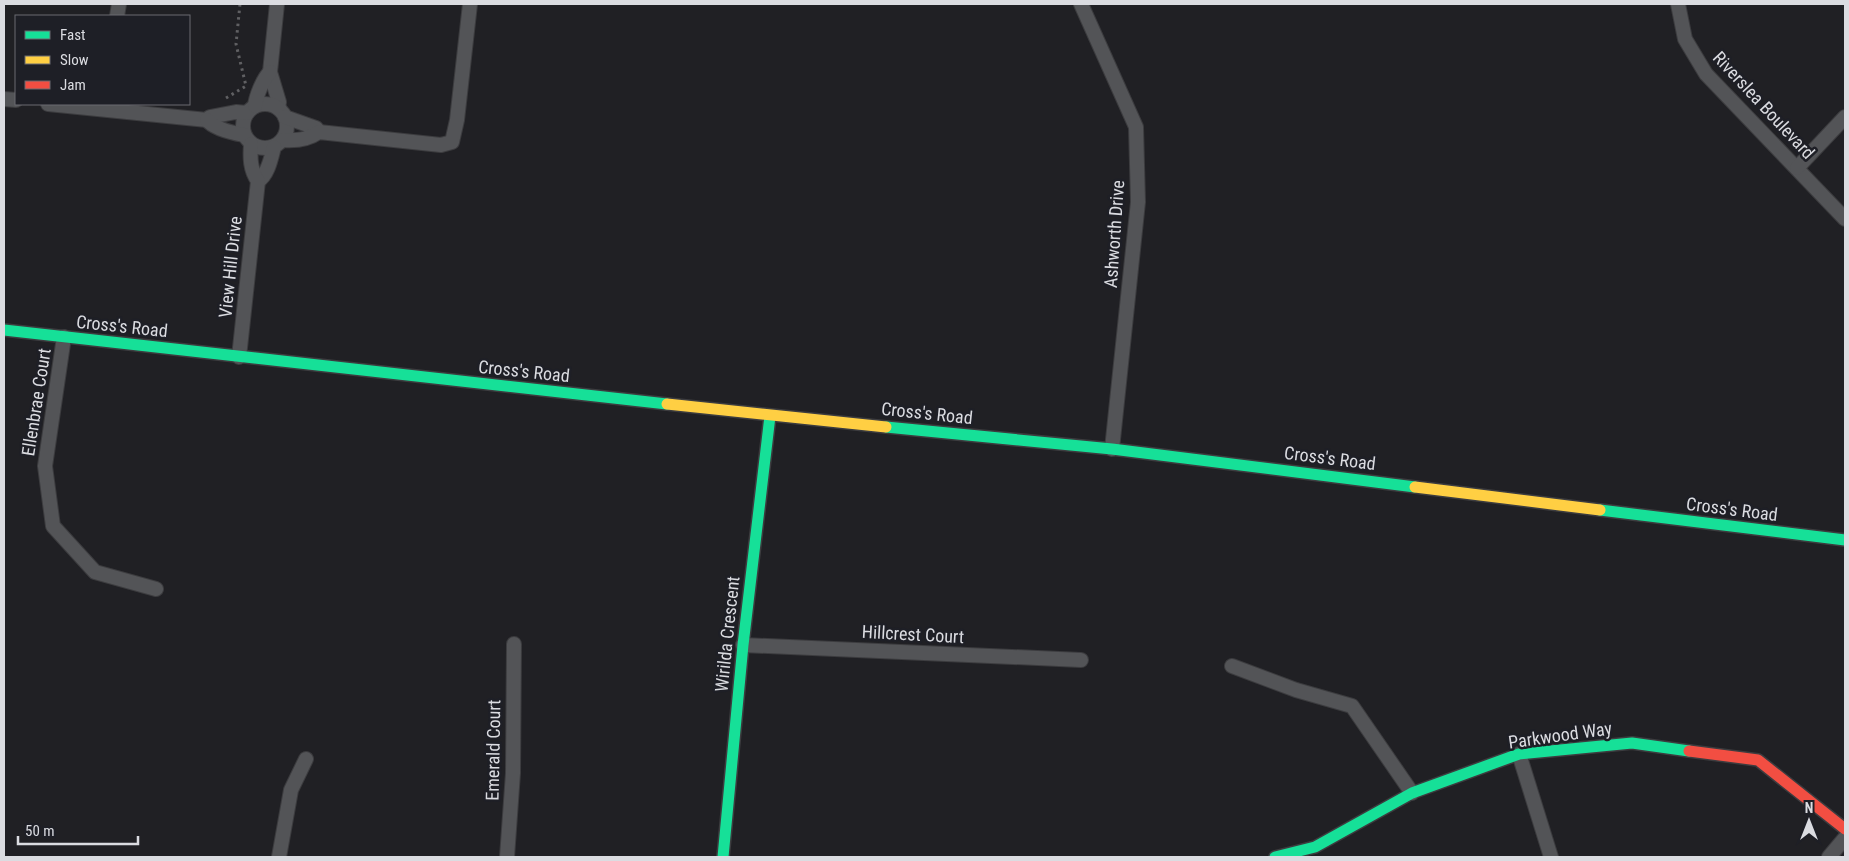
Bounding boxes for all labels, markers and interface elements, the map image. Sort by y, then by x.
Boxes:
legend [15,15,190,105]
text: Fast [60,26,85,44]
street label: Riverslea Boulevard [1709,47,1819,163]
text: Slow [60,51,89,69]
text: Jam [60,76,86,94]
street label: Ashworth Drive [1100,179,1128,289]
street label: View Hill Drive [214,215,246,319]
street label: Cross's Road [75,311,169,341]
street label: Ellenbrae Court [17,347,55,457]
street label: Cross's Road [477,356,571,386]
street label: Cross's Road [880,398,974,428]
street label: Cross's Road [1283,442,1377,474]
street label: Cross's Road [1685,493,1779,525]
street label: Wirilda Crescent [710,575,744,693]
street label: Hillcrest Court [861,621,965,647]
street label: Emerald Court [482,699,504,801]
street label: Parkwood Way [1507,717,1614,753]
north arrow [1784,796,1834,846]
text: N [1805,800,1813,816]
scale bar [18,814,138,846]
text: 50 m [25,822,55,840]

